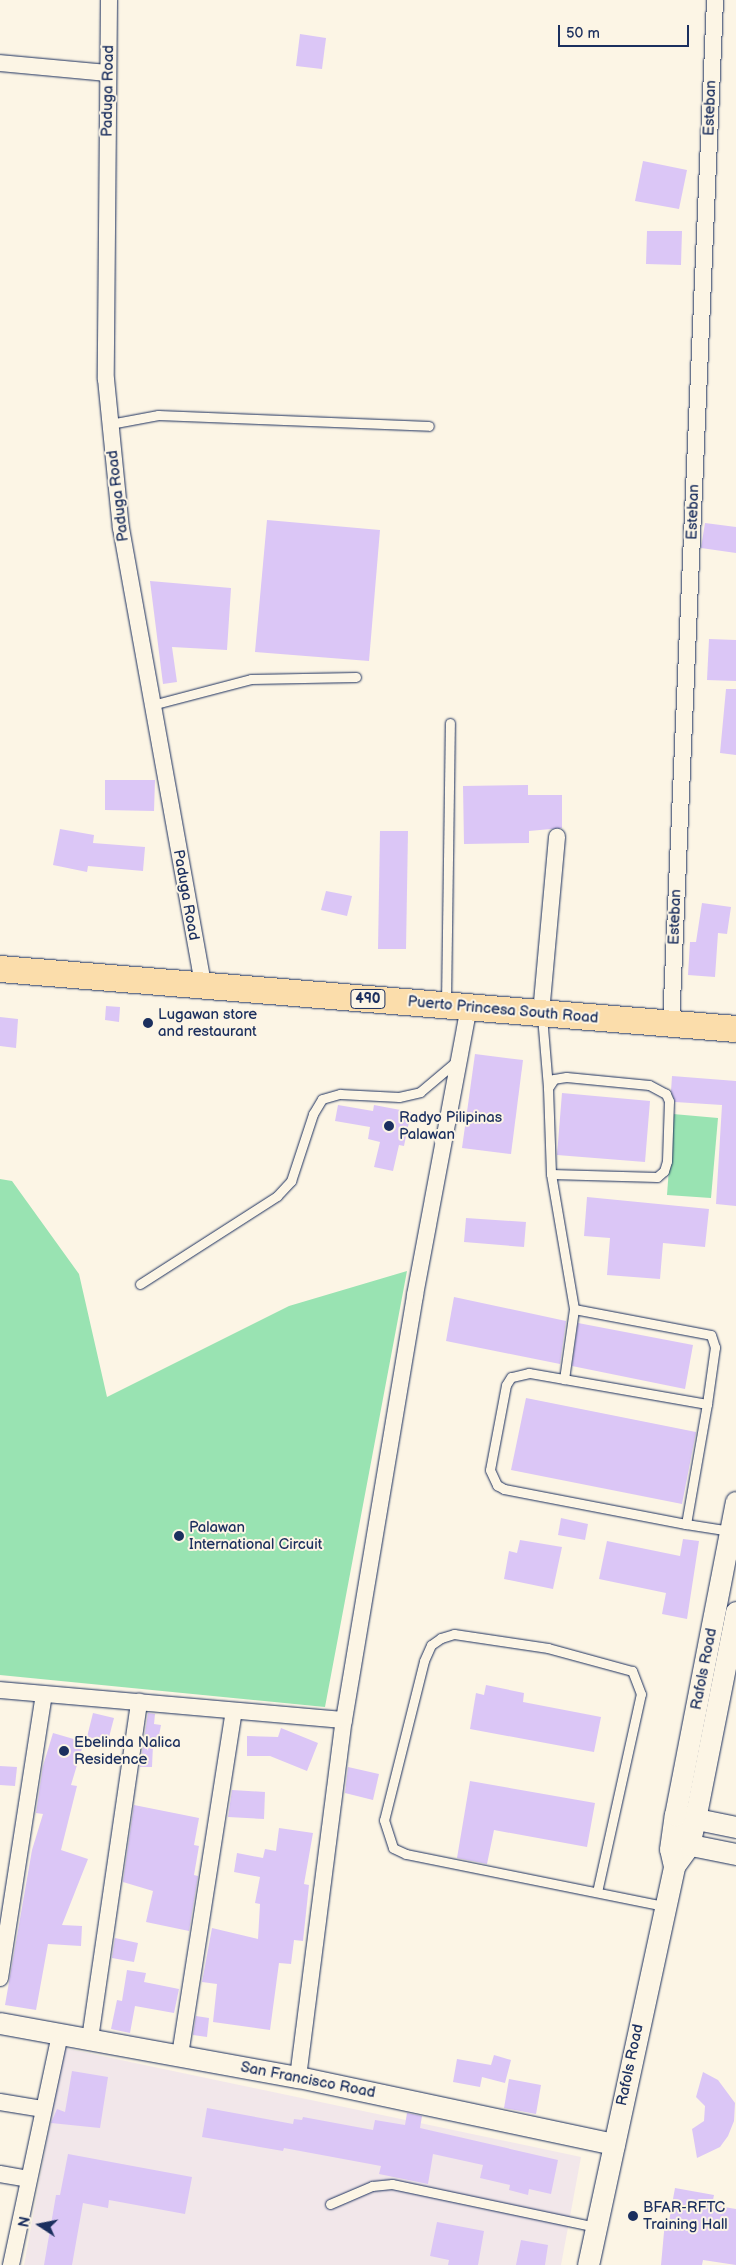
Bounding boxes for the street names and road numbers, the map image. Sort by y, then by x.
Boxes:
street label: Paduga Road [98,45,118,137]
street label: Esteban [700,80,720,136]
street label: Paduga Road [103,449,133,543]
street label: Esteban [683,484,703,540]
street label: Paduga Road [169,848,203,942]
street label: Esteban [665,889,685,945]
road number: 490 [349,988,387,1011]
street label: Puerto Princesa South Road [407,993,599,1027]
street label: Rafols Road [687,1627,721,1711]
street label: Rafols Road [613,2023,647,2107]
street label: San Francisco Road [239,2058,377,2102]

